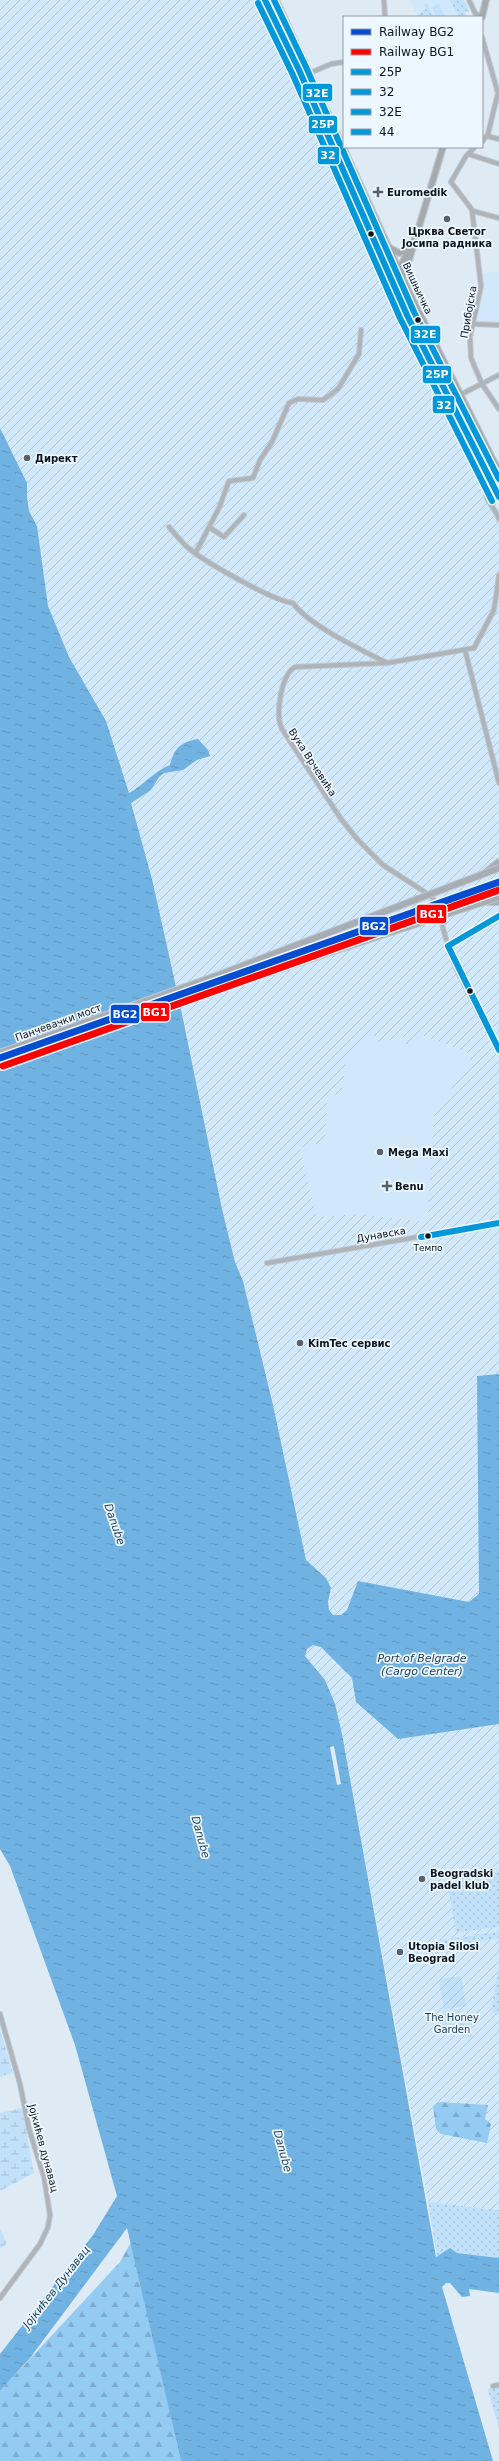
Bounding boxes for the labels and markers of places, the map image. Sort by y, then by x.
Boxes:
marker: Euromedik [372,186,384,198]
place label: Euromedik [387,187,448,198]
marker: Црква Светог Јосипа радника [442,214,452,224]
place label: Црква Светог Јосипа радника [401,226,492,249]
unlabelled marker [366,229,376,239]
unlabelled marker [413,315,423,325]
marker: Директ [22,453,32,463]
place label: Директ [35,453,78,464]
unlabelled marker [465,986,475,996]
marker: Mega Maxi [375,1147,385,1157]
place label: Mega Maxi [388,1147,449,1158]
marker: Benu [382,1181,392,1191]
place label: Benu [395,1181,424,1192]
marker: Темпо [423,1231,433,1241]
place label: Темпо [412,1243,443,1253]
marker: KimTec сервис [295,1338,305,1348]
place label: KimTec сервис [308,1338,390,1349]
place label: Beogradski padel klub [430,1868,493,1891]
marker: Beogradski padel klub [417,1874,427,1884]
place label: Utopia Silosi Beograd [408,1941,479,1964]
marker: Utopia Silosi Beograd [395,1947,405,1957]

